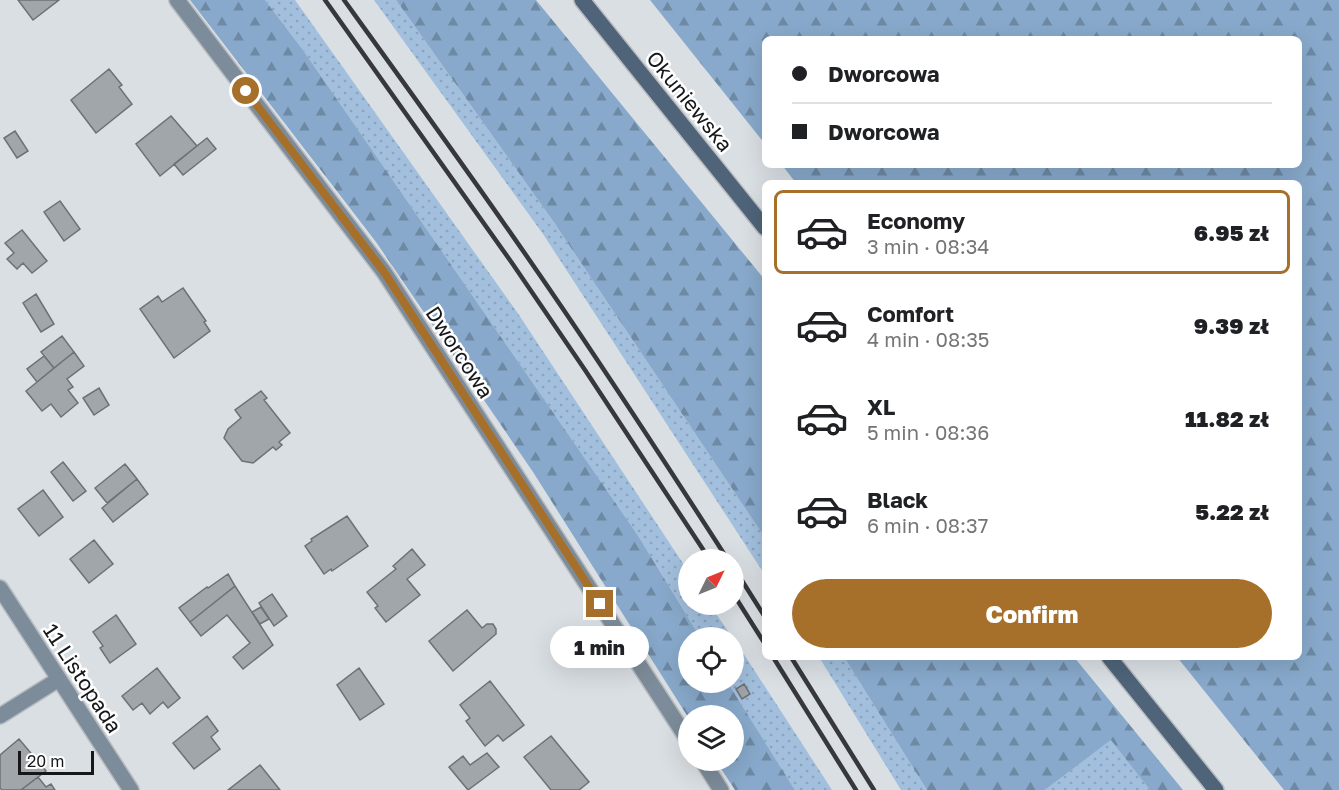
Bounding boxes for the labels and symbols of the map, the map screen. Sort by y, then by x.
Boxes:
street label: Okuniewska [641,45,739,157]
route start [232,77,259,104]
street label: Dworcowa [421,301,499,403]
north arrow [678,549,744,615]
route end [586,590,613,617]
street label: 11 Listopada [38,619,128,737]
callout: 1 min [550,625,650,667]
scale bar [18,748,94,776]

